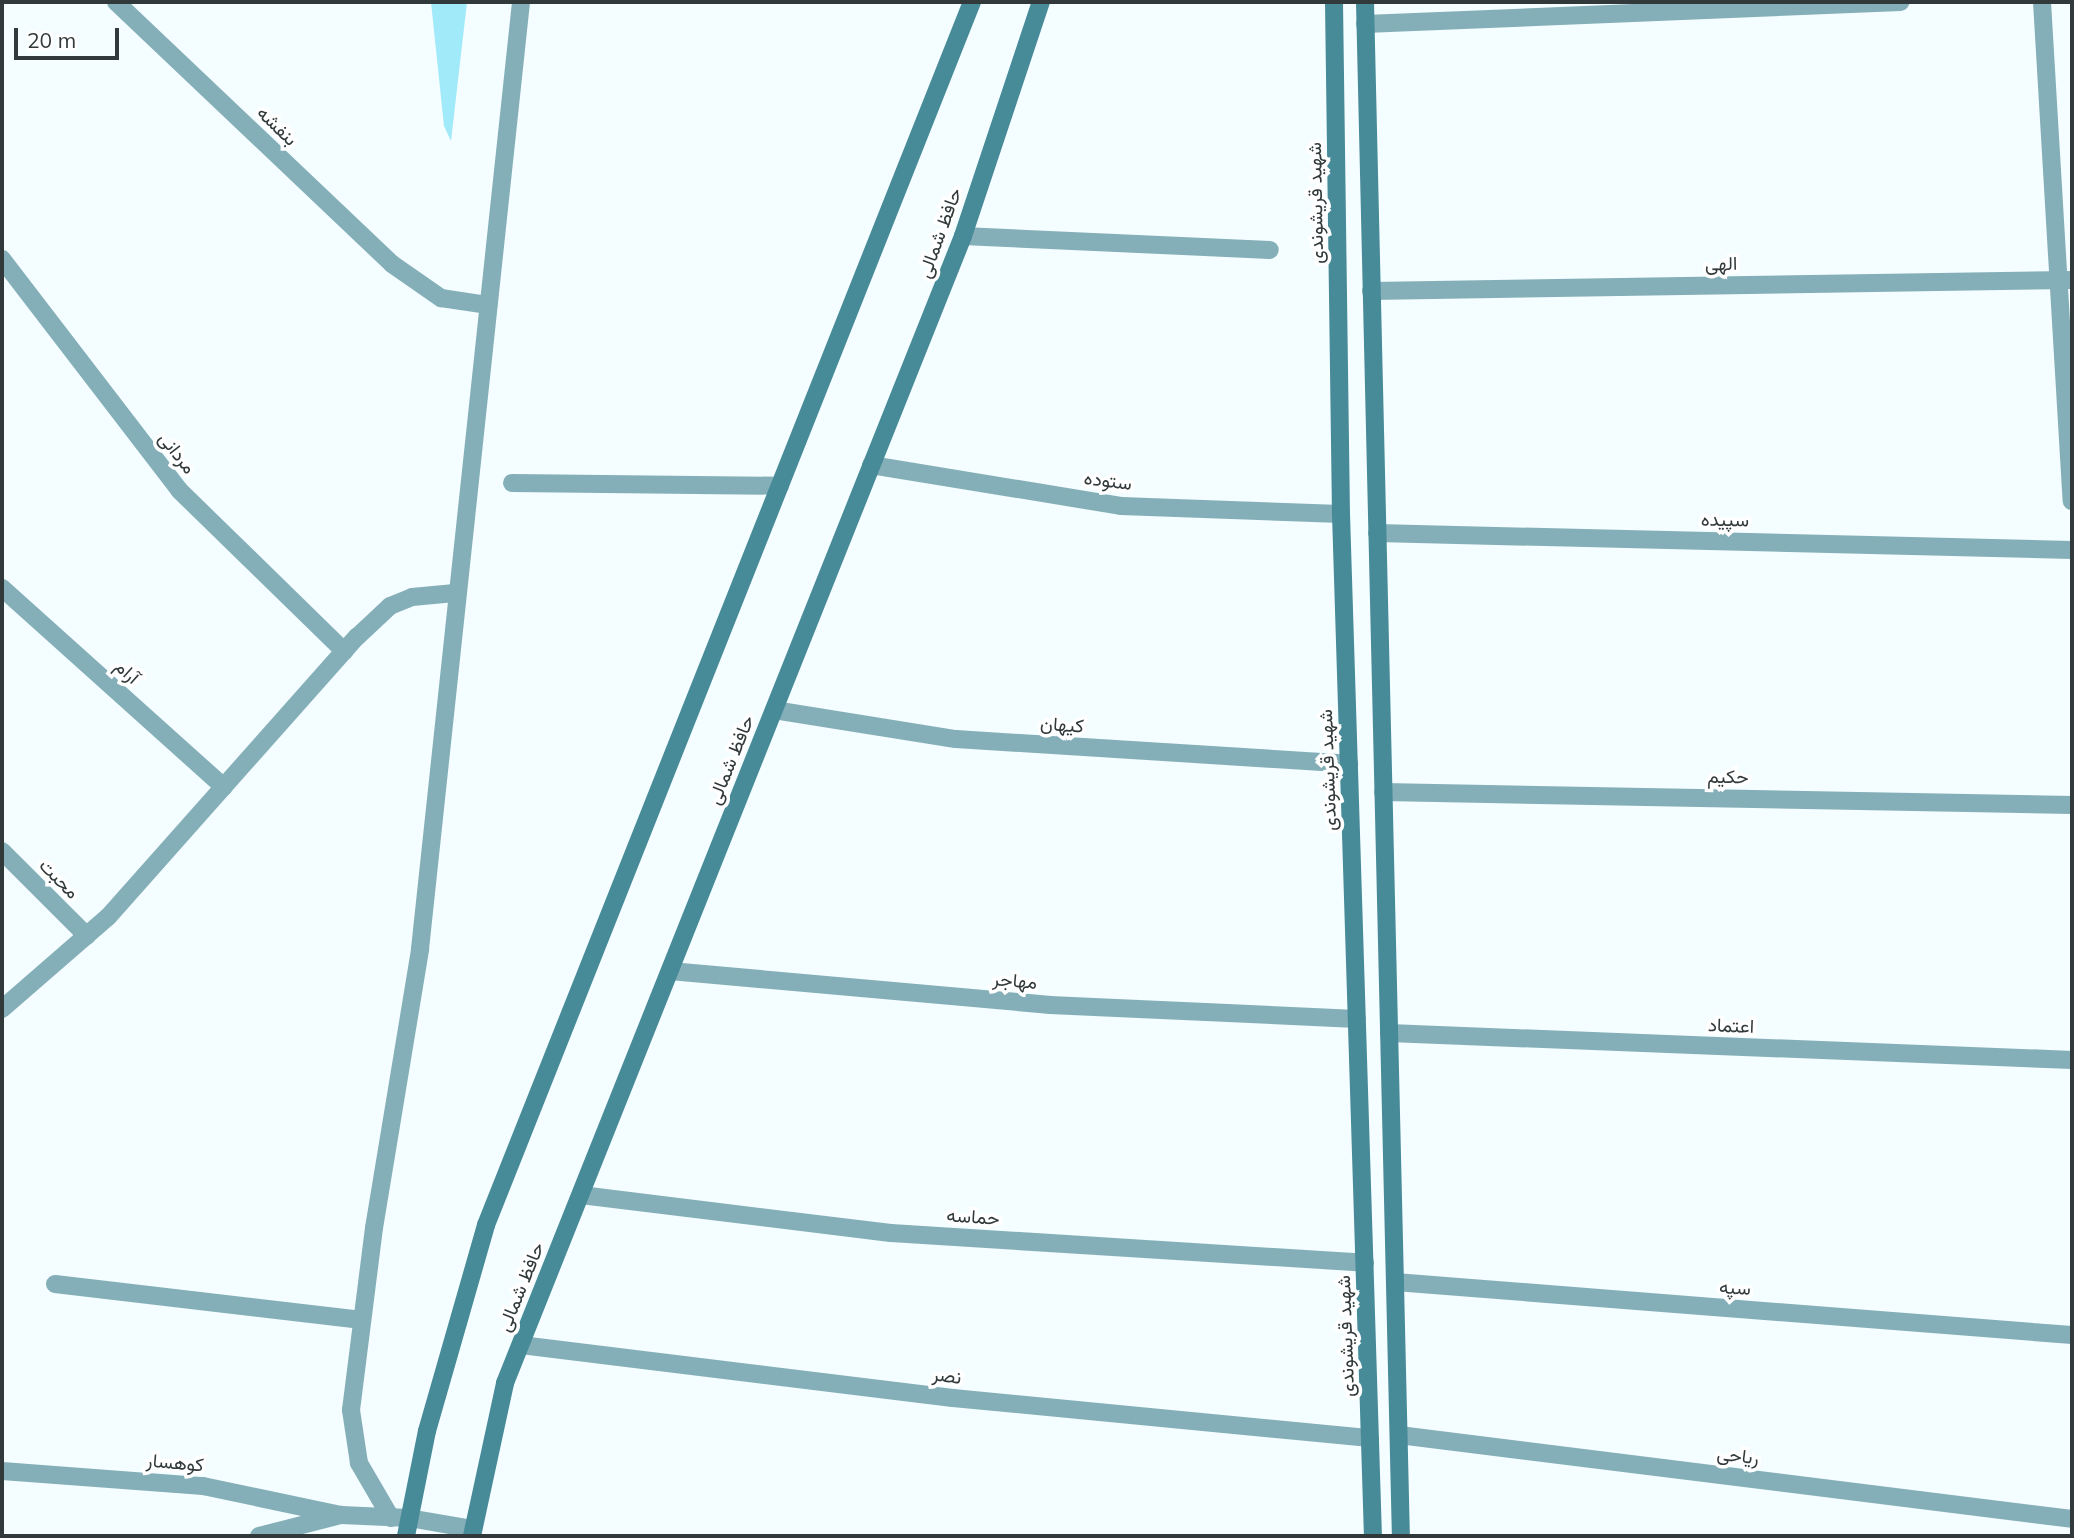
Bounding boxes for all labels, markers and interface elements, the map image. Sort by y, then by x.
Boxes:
scale bar [18,14,122,58]
text: 20 m [27,27,76,53]
street label: بنفشه [252,101,302,151]
street label: شهید قریشوندی [1304,142,1328,264]
street label: حافظ شمالی [913,185,967,281]
street label: الهی [1705,252,1737,276]
street label: مردانی [153,427,201,479]
street label: ستوده [1083,467,1133,495]
street label: سپیده [1701,508,1749,532]
street label: آرام [110,655,144,689]
street label: شهید قریشوندی [1314,709,1342,831]
street label: حافظ شمالی [703,712,759,808]
street label: کیهان [1039,712,1085,738]
street label: حکیم [1707,765,1749,789]
street label: محبت [34,854,84,904]
street label: مهاجر [992,968,1038,994]
street label: اعتماد [1708,1014,1754,1038]
street label: حماسه [946,1204,1000,1230]
street label: حافظ شمالی [493,1239,549,1335]
street label: شهید قریشوندی [1332,1275,1360,1397]
street label: سپه [1718,1276,1752,1300]
street label: نصر [931,1363,963,1389]
street label: ریاحی [1716,1442,1760,1470]
street label: کوهسار [145,1449,205,1477]

